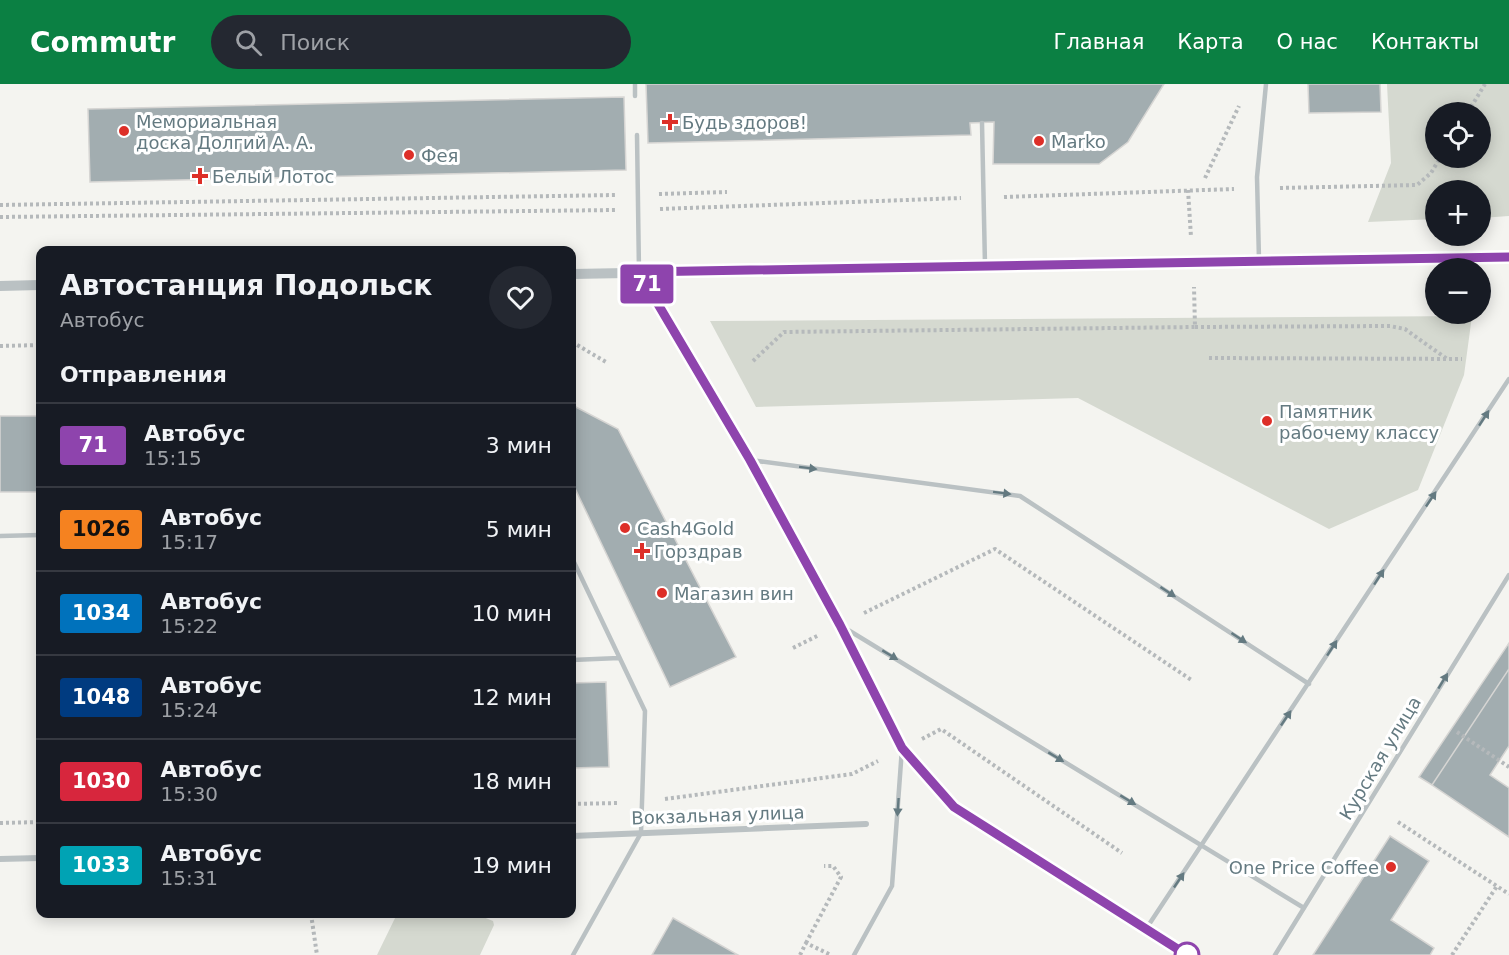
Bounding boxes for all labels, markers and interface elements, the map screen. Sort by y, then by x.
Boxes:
search box [211,15,631,69]
text: Commutr [30,26,175,59]
icon: search [232,26,265,59]
text: Поиск [280,30,350,55]
text: Главная [1054,30,1144,54]
text: Карта [1177,30,1244,54]
text: О нас [1277,30,1338,54]
text: Контакты [1371,30,1479,54]
map controls [1425,102,1491,324]
button: locate [1425,102,1491,168]
place label: Мемориальная доска Долгий А. А. [136,111,314,153]
place label: Будь здоров! [682,112,807,133]
marker: Будь здоров! [663,115,677,129]
marker: Мемориальная доска Долгий А. А. [117,124,131,138]
place label: Marko [1051,131,1106,152]
marker: Marko [1032,134,1046,148]
place label: Фея [421,145,458,166]
marker: Фея [402,148,416,162]
place label: Белый Лотос [212,166,335,187]
marker: Белый Лотос [193,169,207,183]
button: + [1425,180,1491,246]
button: − [1425,258,1491,324]
line badge: 71 [620,264,674,304]
button: heart [489,266,552,329]
text: Автостанция Подольск [60,269,432,302]
text: 71 [632,272,662,296]
text: Автобус [60,308,145,332]
text: Отправления [60,362,227,387]
place label: Памятник рабочему классу [1279,401,1439,443]
one-way arrow [1478,411,1490,427]
marker: Памятник рабочему классу [1260,414,1274,428]
text: Автобус [144,421,246,446]
text: 71 [78,433,108,457]
text: 3 мин [486,433,552,458]
text: 15:15 [144,446,202,470]
one-way arrow [799,463,818,473]
one-way arrow [992,489,1011,498]
one-way arrow [1425,491,1436,507]
text: Автобус [160,505,262,530]
text: 1026 [72,517,130,541]
text: 5 мин [486,517,552,542]
place label: Cash4Gold [637,518,734,539]
marker: Cash4Gold [618,521,632,535]
text: 15:17 [160,530,218,554]
place label: Горздрав [654,541,743,562]
marker: Горздрав [635,544,649,558]
one-way arrow [1374,568,1385,585]
place label: Магазин вин [674,583,794,604]
marker: Магазин вин [655,586,669,600]
one-way arrow [1160,586,1176,597]
text: Автобус [160,589,262,614]
text: 1034 [72,601,130,625]
text: 10 мин [472,601,552,626]
text: 15:22 [160,614,218,638]
one-way arrow [1231,632,1247,644]
one-way arrow [1327,640,1338,656]
one-way arrow [882,650,898,661]
text: Автобус [160,673,262,698]
one-way arrow [1437,673,1448,689]
text: 1048 [72,685,130,709]
text: 12 мин [472,685,552,710]
street label: Курская улица [1335,692,1425,824]
text: 15:24 [160,698,218,722]
one-way arrow [1280,710,1292,726]
one-way arrow [1048,751,1064,762]
text: Автобус [160,757,262,782]
text: 1030 [72,769,130,793]
text: 18 мин [472,769,552,794]
text: 15:30 [160,782,218,806]
one-way arrow [1120,795,1136,806]
one-way arrow [893,797,903,816]
street label: Вокзальная улица [631,801,805,829]
text: Автобус [160,841,262,866]
text: 1033 [72,853,130,877]
text: 19 мин [472,853,552,878]
place label: One Price Coffee [1229,857,1379,878]
marker: One Price Coffee [1384,860,1398,874]
text: 15:31 [160,866,218,890]
one-way arrow [1173,873,1185,889]
unlabelled marker [1174,942,1200,955]

